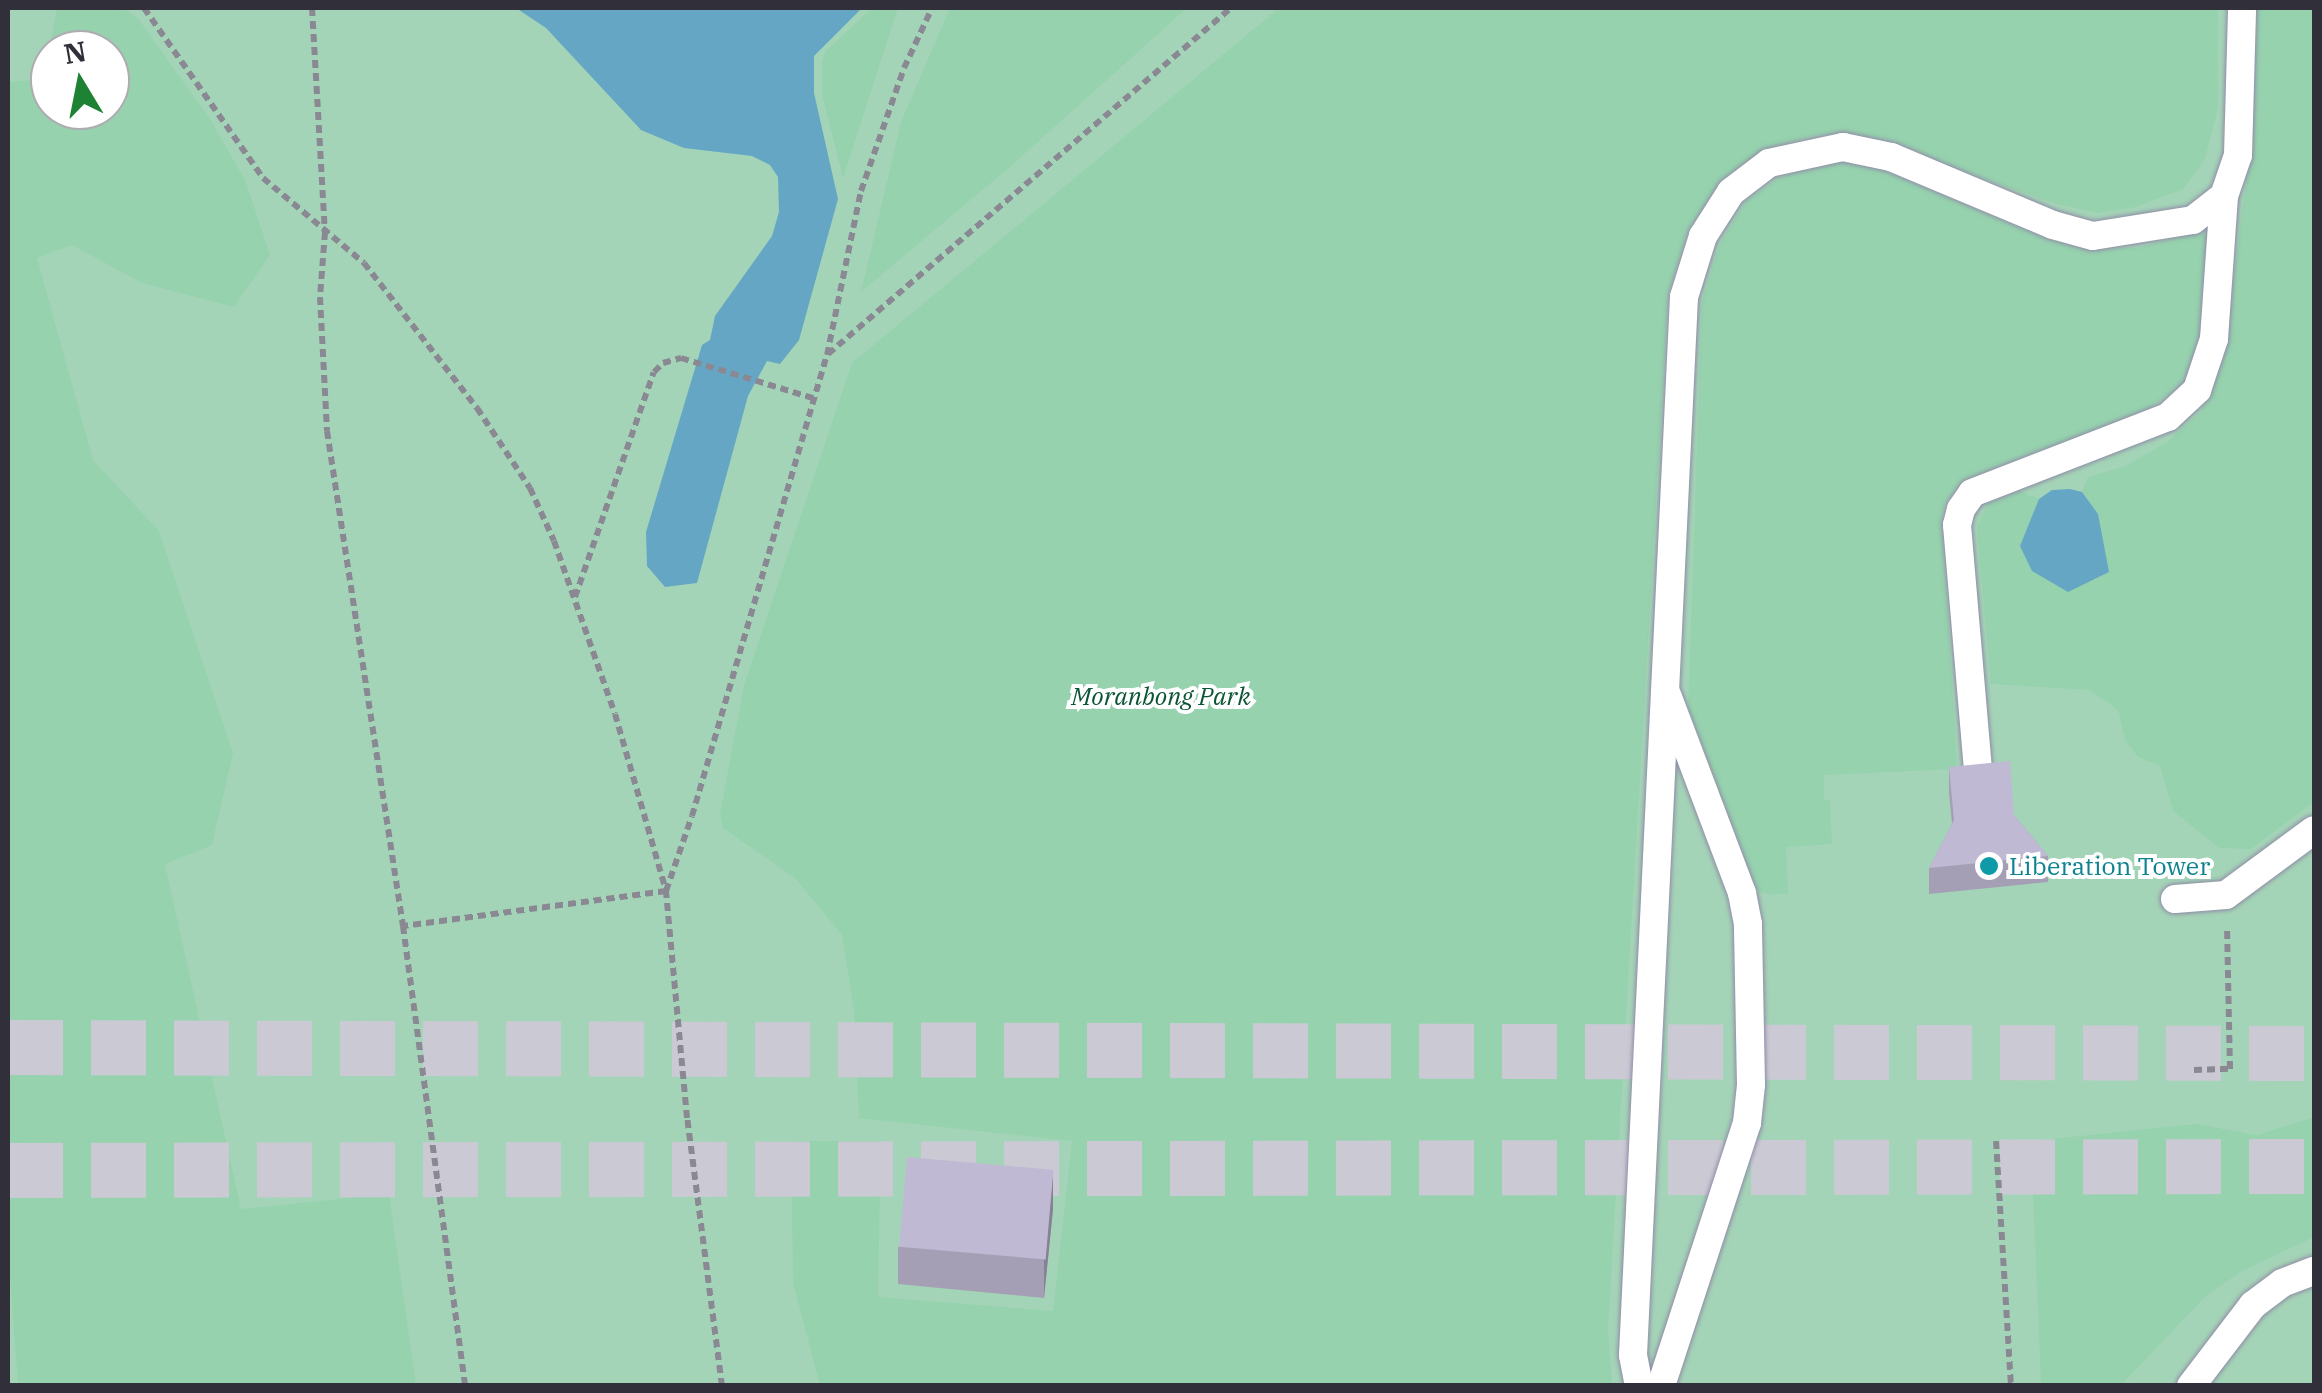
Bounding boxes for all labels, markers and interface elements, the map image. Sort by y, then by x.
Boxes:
north arrow [30,30,130,130]
text: N [61,32,89,72]
park label: Moranbong Park [1071,681,1251,711]
place label: Liberation Tower [2009,851,2210,881]
marker: Liberation Tower [1978,855,2000,877]

